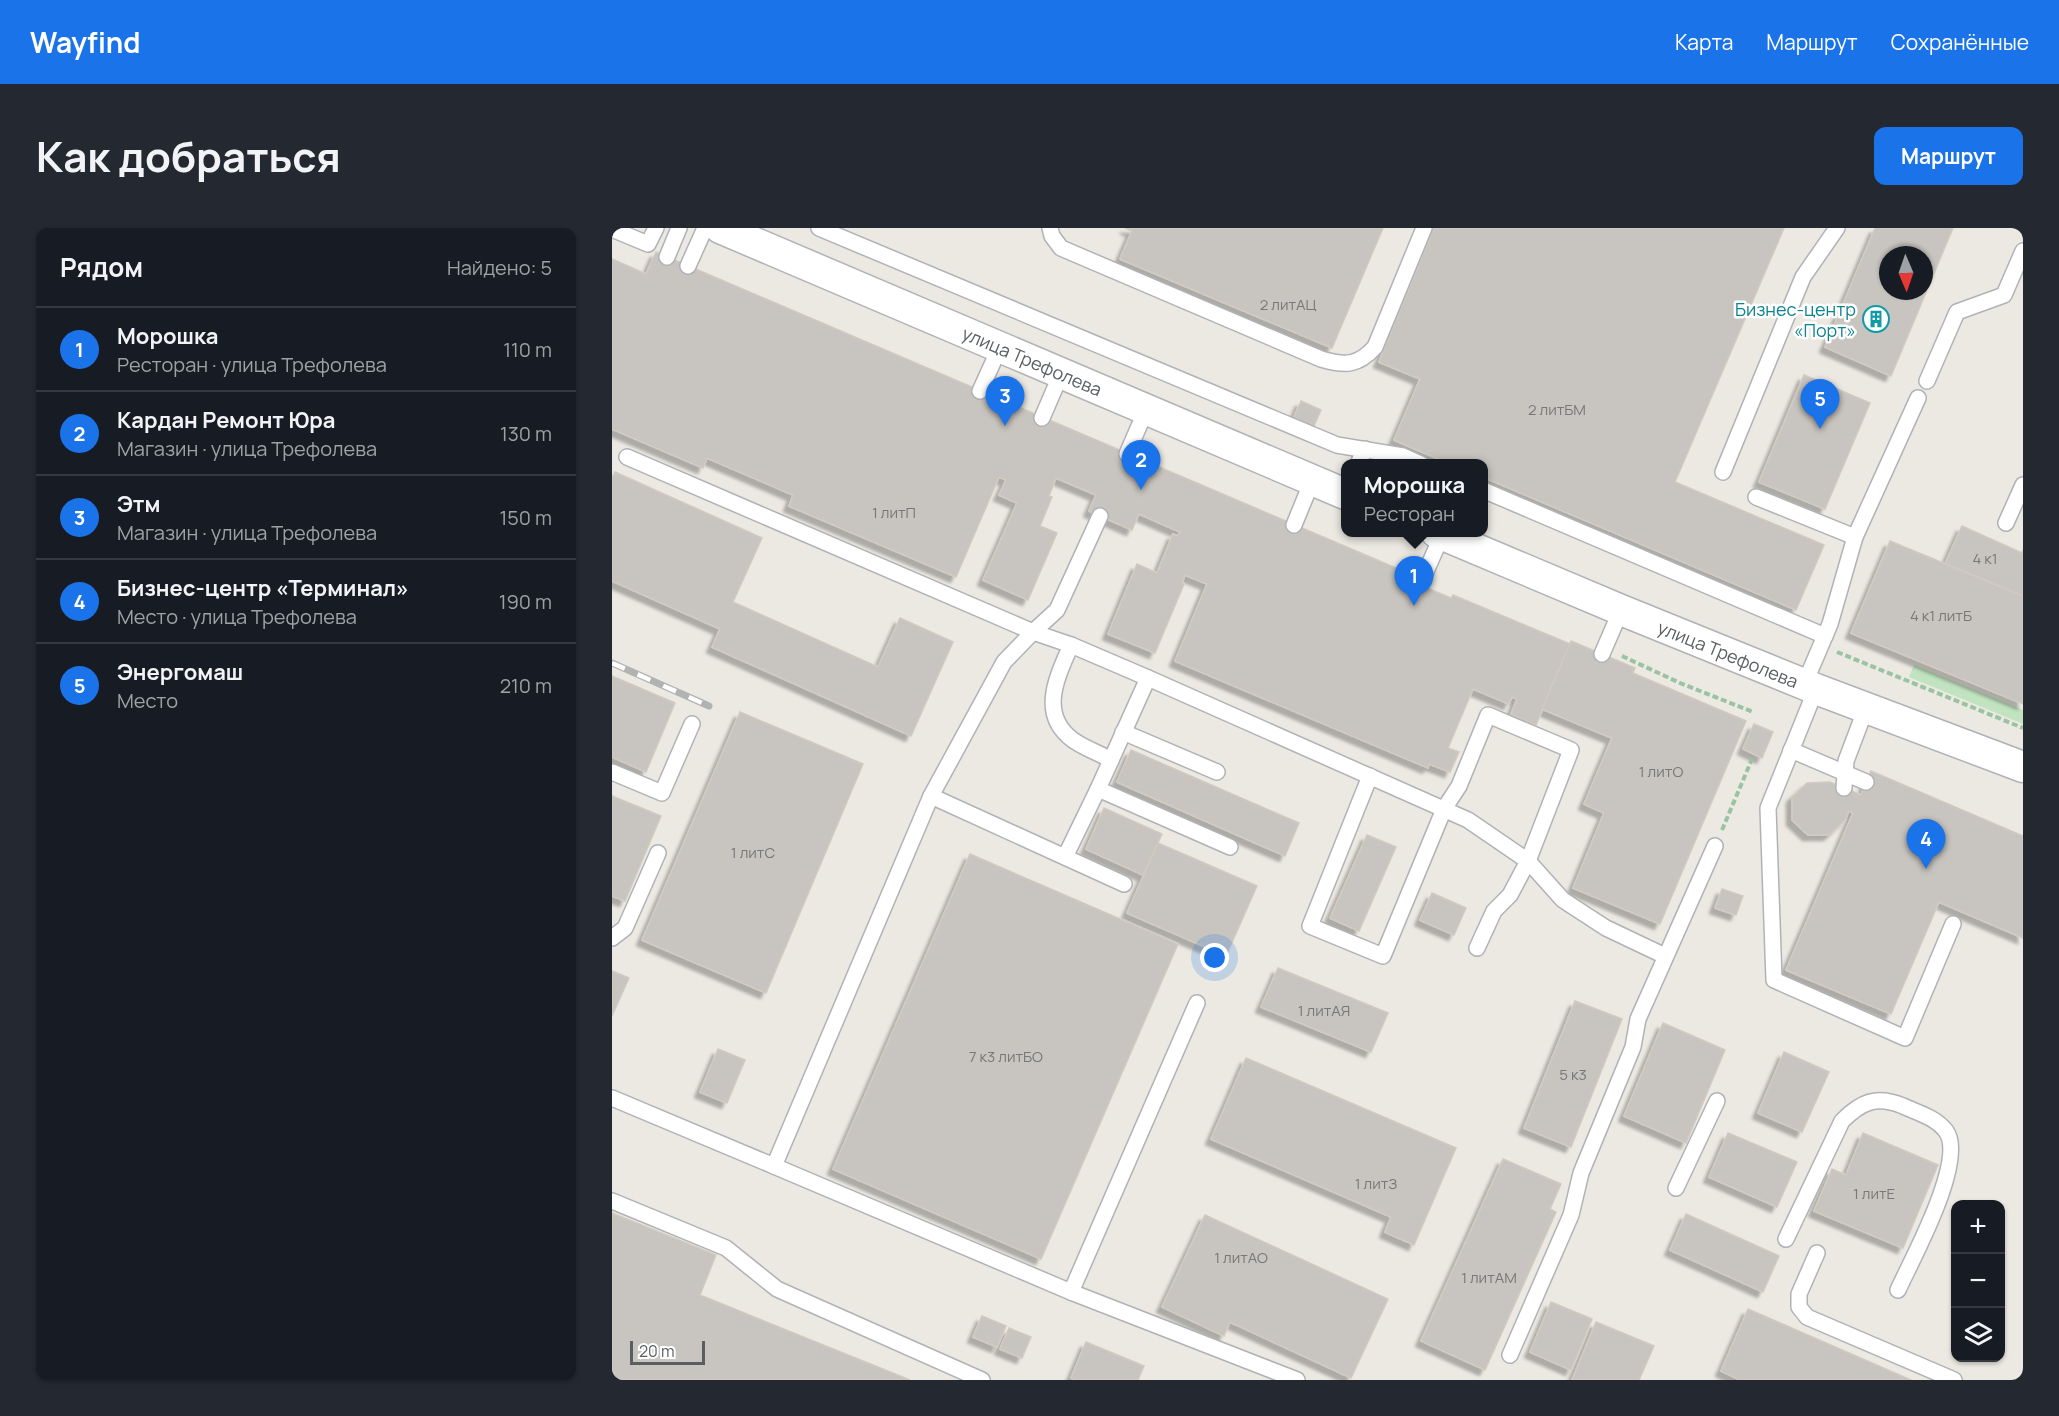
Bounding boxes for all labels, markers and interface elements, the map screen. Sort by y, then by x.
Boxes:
text: Wayfind [30,23,140,61]
text: Карта [1675,28,1733,56]
text: Маршрут [1766,28,1858,56]
text: Сохранённые [1891,28,2029,56]
text: Как добраться [36,127,341,185]
button: Маршрут [1874,127,2023,185]
north arrow [1879,246,1933,300]
text: Рядом [60,249,143,285]
text: Найдено: 5 [447,254,552,281]
house number: 2 литАЦ [1260,294,1317,315]
place label: Бизнес-центр «Порт» [1735,297,1856,342]
building icon: Бизнес-центр «Порт» [1861,304,1891,334]
text: Морошка [117,321,218,351]
street label: улица Трефолева [958,321,1106,401]
text: 1 [75,336,84,363]
text: 110 m [503,336,552,363]
text: Ресторан · улица Трефолева [117,351,387,378]
pin: 3 [986,376,1024,426]
pin: 5 [1800,380,1840,429]
house number: 2 литБМ [1528,399,1586,420]
text: Кардан Ремонт Юра [117,405,335,435]
text: 2 [74,420,85,447]
text: 130 m [500,420,552,447]
text: Магазин · улица Трефолева [117,435,377,462]
pin: 2 [1122,440,1160,490]
popup [1341,459,1488,537]
text: Морошка [1364,470,1465,500]
text: Этм [117,489,160,519]
text: Ресторан [1364,500,1455,527]
house number: 1 литП [872,502,916,523]
text: 3 [74,504,85,531]
text: 150 m [499,504,552,531]
text: Магазин · улица Трефолева [117,519,377,546]
house number: 4 к1 [1972,548,1998,569]
pin: 1 [1394,556,1434,606]
text: Бизнес-центр «Терминал» [117,573,409,603]
text: 4 [73,588,86,615]
text: 190 m [499,588,552,615]
text: Место · улица Трефолева [117,603,357,630]
house number: 4 к1 литБ [1910,605,1972,626]
street label: улица Трефолева [1654,615,1802,693]
text: Энергомаш [117,657,243,687]
text: 5 [74,672,85,699]
text: 210 m [500,672,552,699]
text: Место [117,687,178,714]
house number: 1 литО [1639,761,1683,782]
pin: 4 [1906,820,1946,869]
house number: 1 литС [731,842,775,863]
your location [1200,943,1229,972]
house number: 1 литАЯ [1298,1000,1350,1021]
house number: 7 к3 литБО [969,1046,1043,1067]
house number: 5 к3 [1559,1064,1587,1085]
house number: 1 литЗ [1355,1173,1397,1194]
house number: 1 литЕ [1853,1183,1895,1204]
map controls [1951,1200,2005,1362]
button: + [1951,1200,2005,1254]
house number: 1 литАО [1214,1247,1268,1268]
button: − [1951,1254,2005,1308]
house number: 1 литАМ [1461,1267,1517,1288]
button: layers [1951,1308,2005,1362]
scale bar [630,1338,705,1366]
text: 20 m [639,1340,675,1362]

